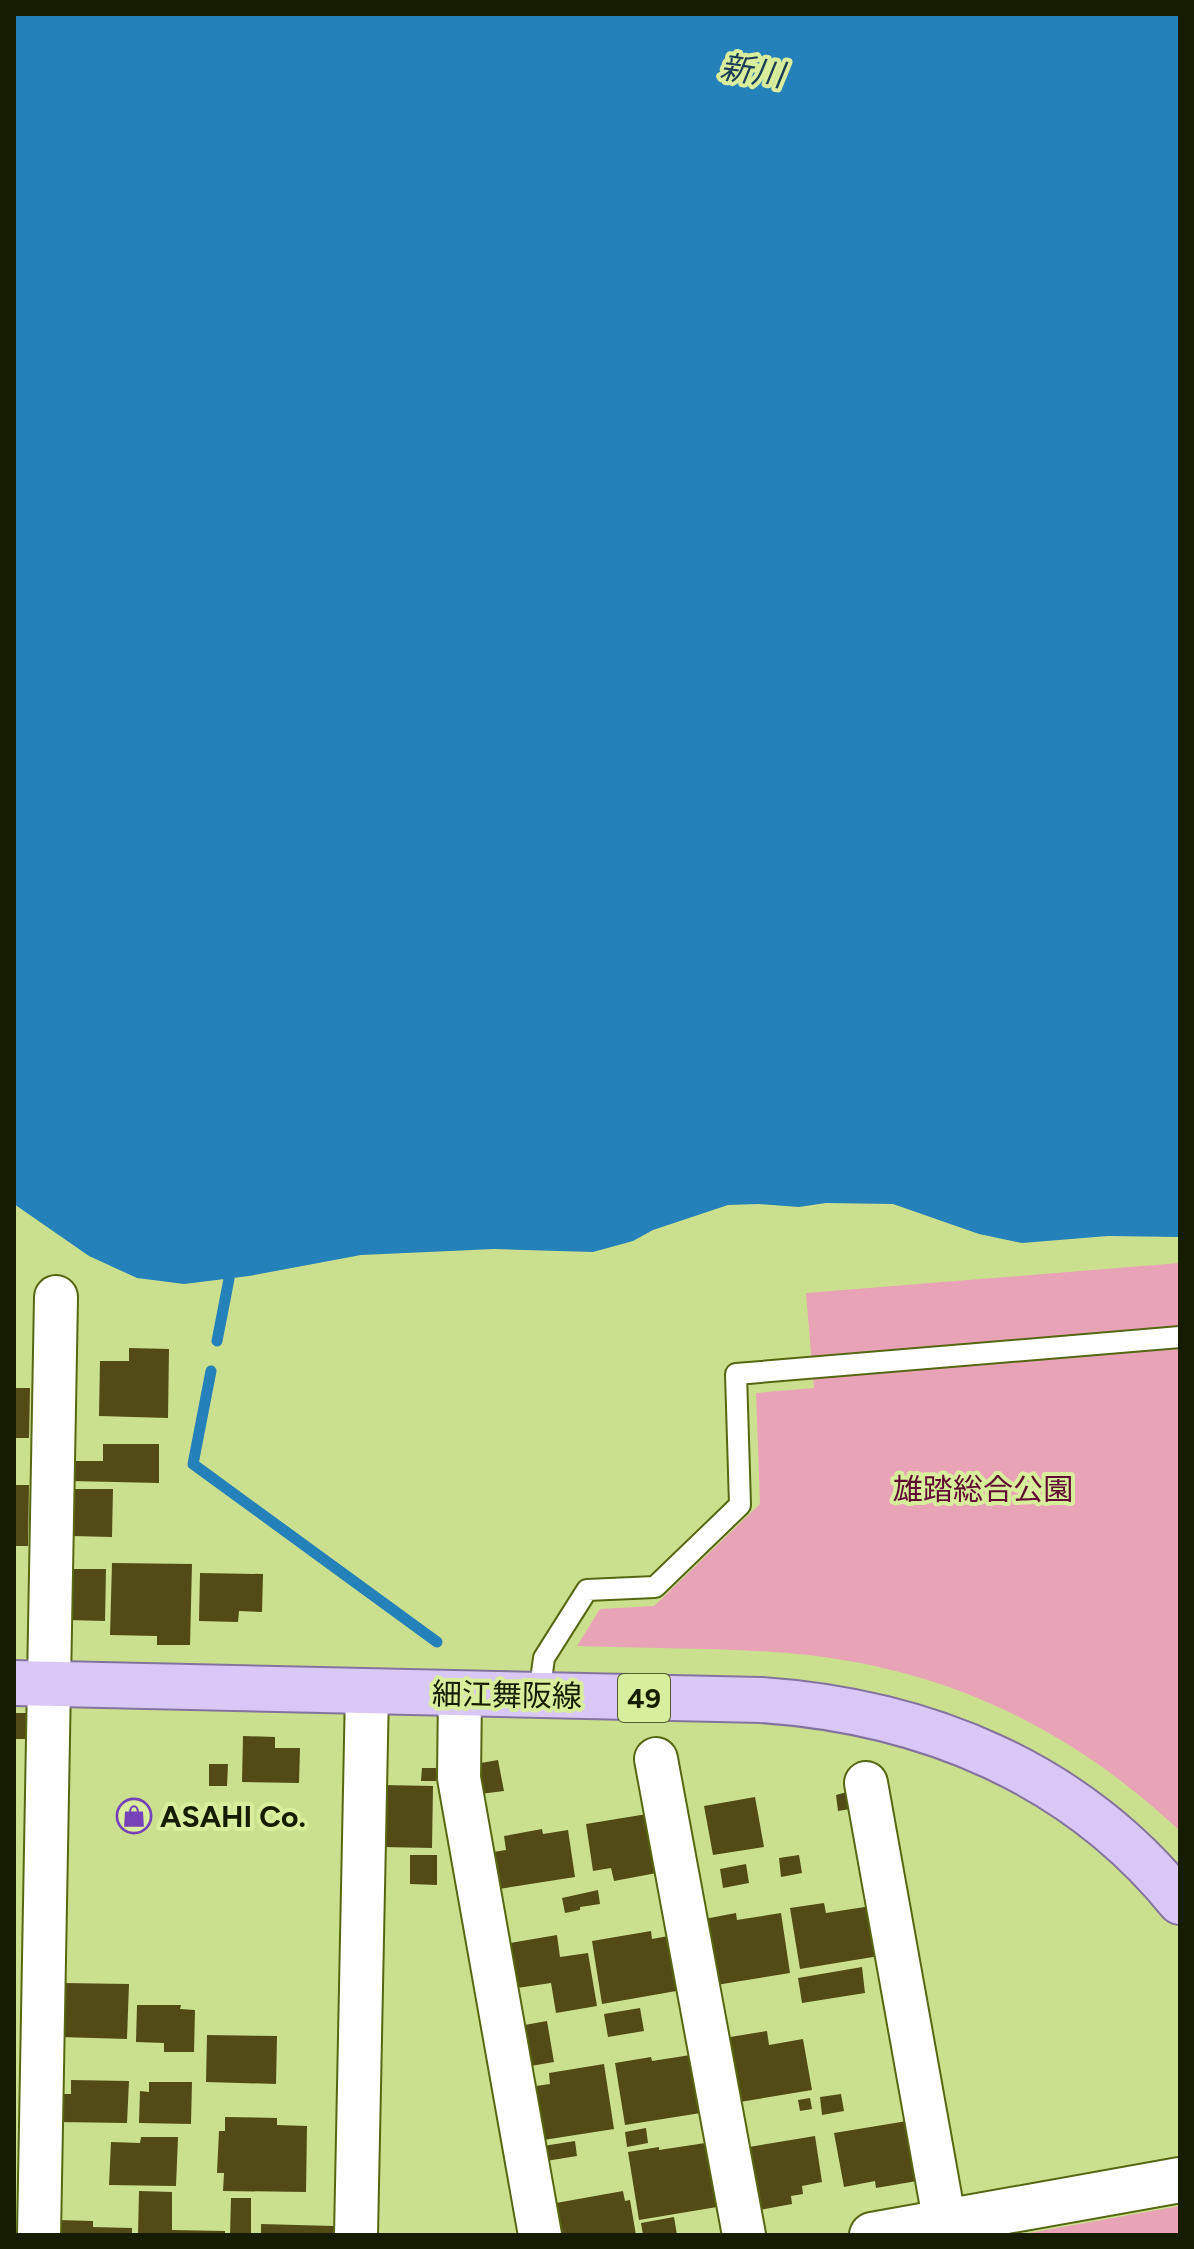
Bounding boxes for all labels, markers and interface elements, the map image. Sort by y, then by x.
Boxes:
water label: 新川 [718,48,789,95]
park label: 雄踏総合公園 [893,1471,1073,1508]
road number: 49 [618,1674,670,1722]
street label: 細江舞阪線 [432,1675,582,1715]
shop icon: ASAHI Co. [115,1797,153,1835]
place label: ASAHI Co. [160,1798,306,1835]

